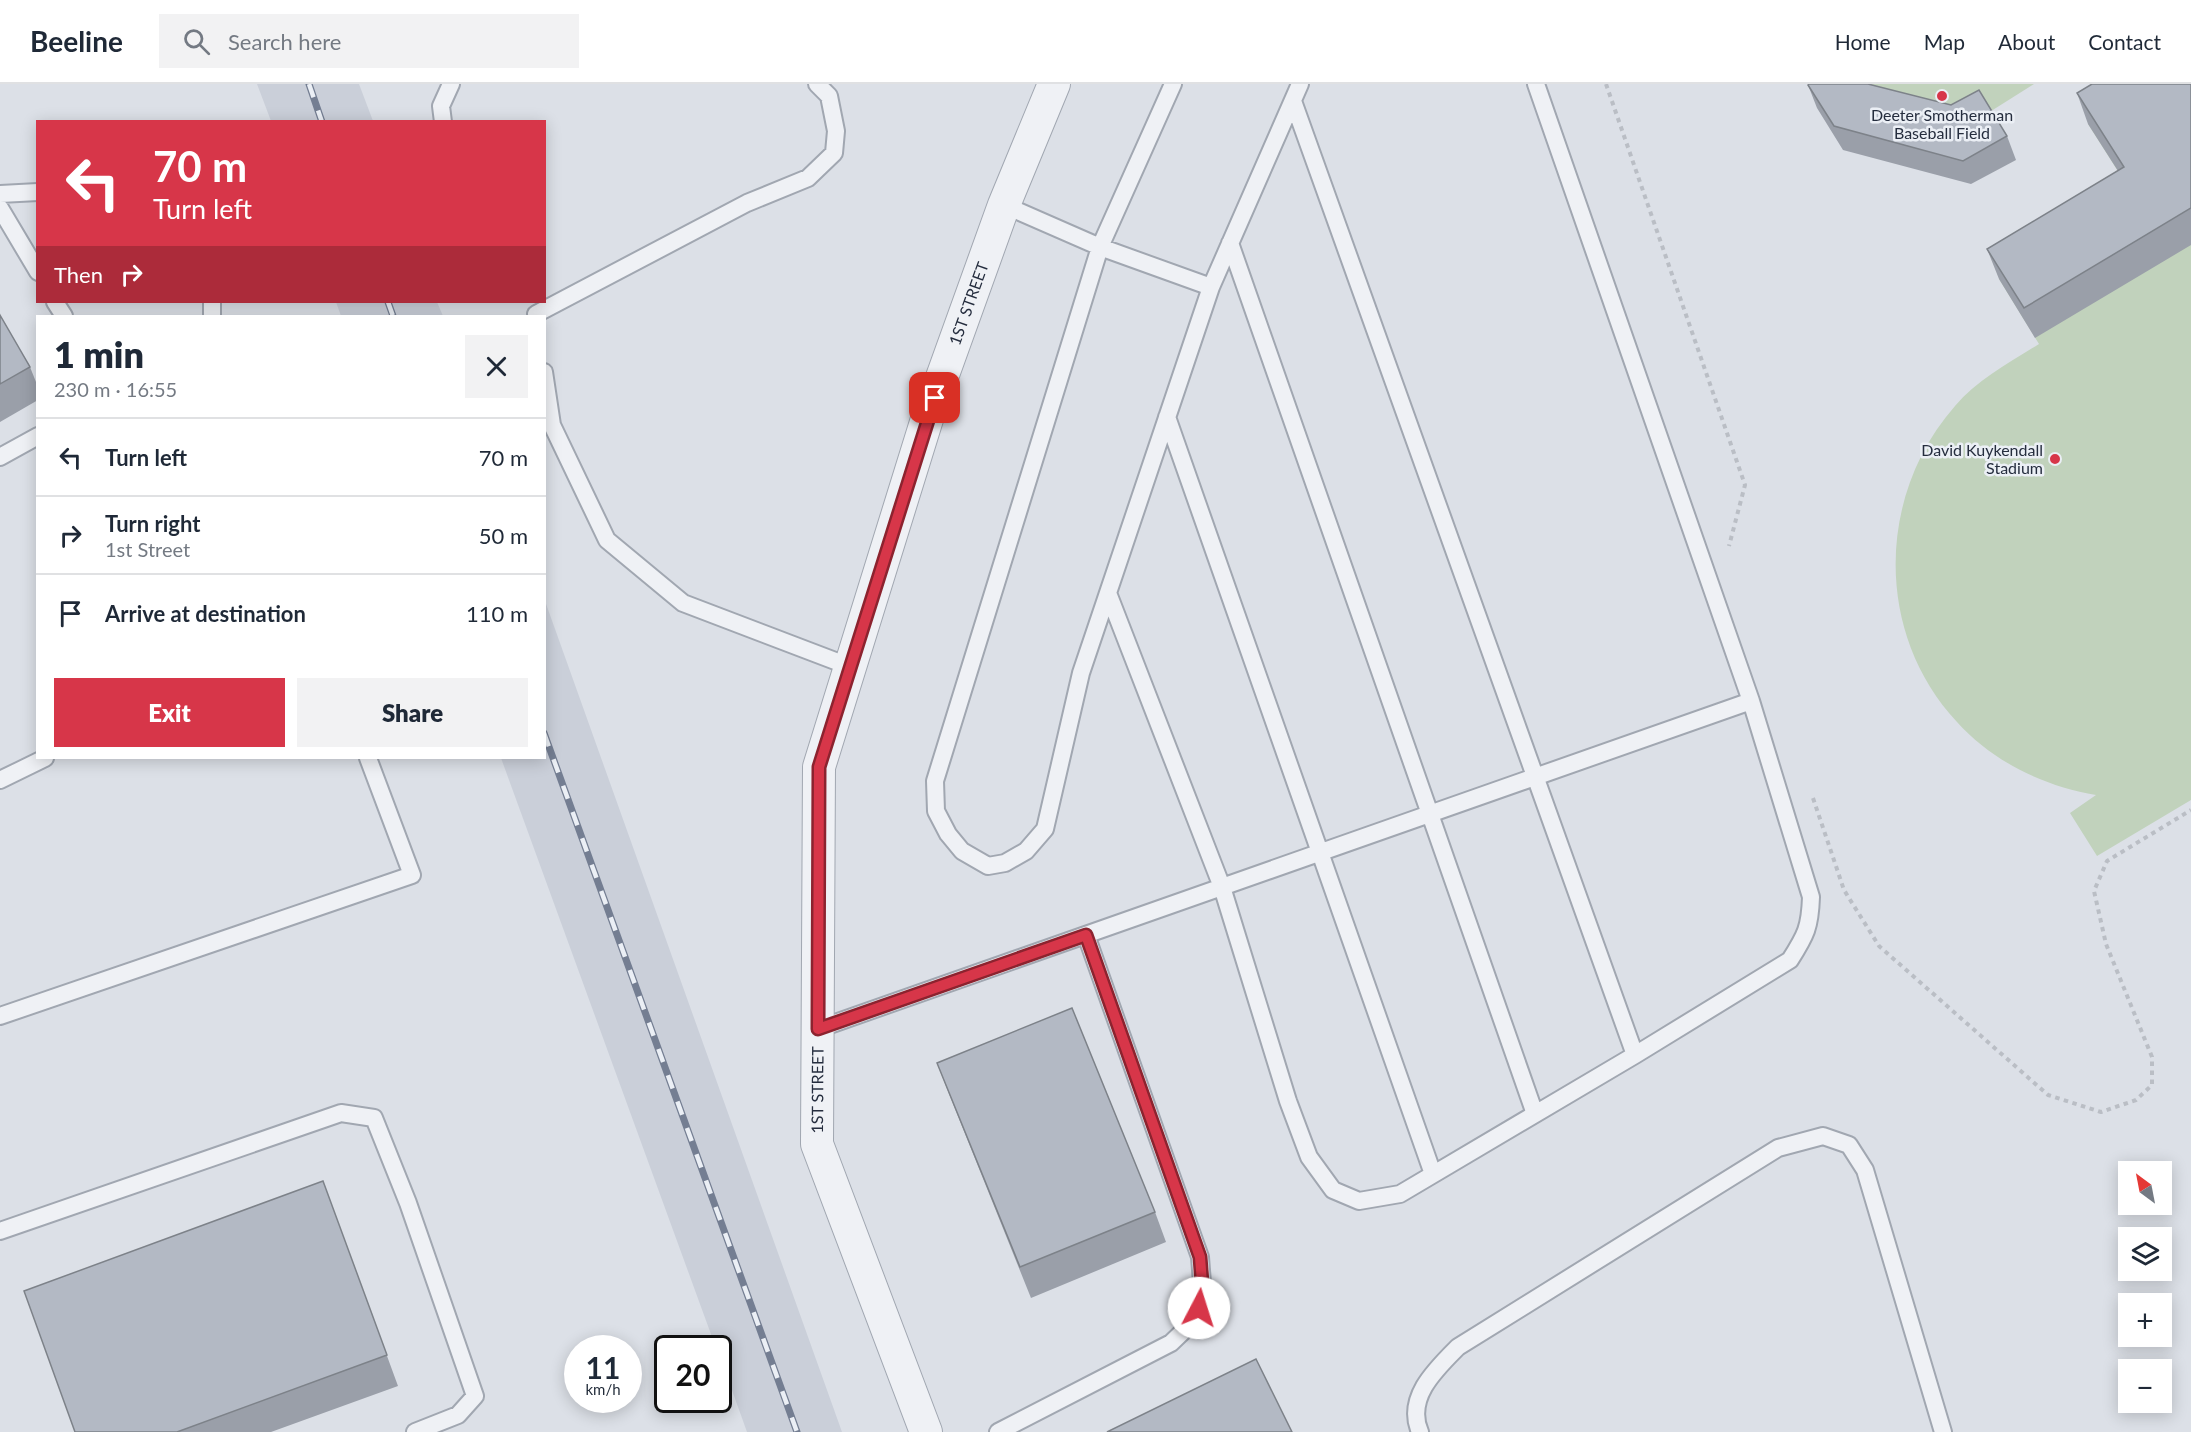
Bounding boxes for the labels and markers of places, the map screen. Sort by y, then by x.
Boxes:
marker: Deeter Smotherman Baseball Field [1935,89,1949,103]
place label: Deeter Smotherman Baseball Field [1871,105,2013,142]
pin [909,372,960,423]
place label: David Kuykendall Stadium [1921,440,2043,477]
marker: David Kuykendall Stadium [2048,452,2062,466]

